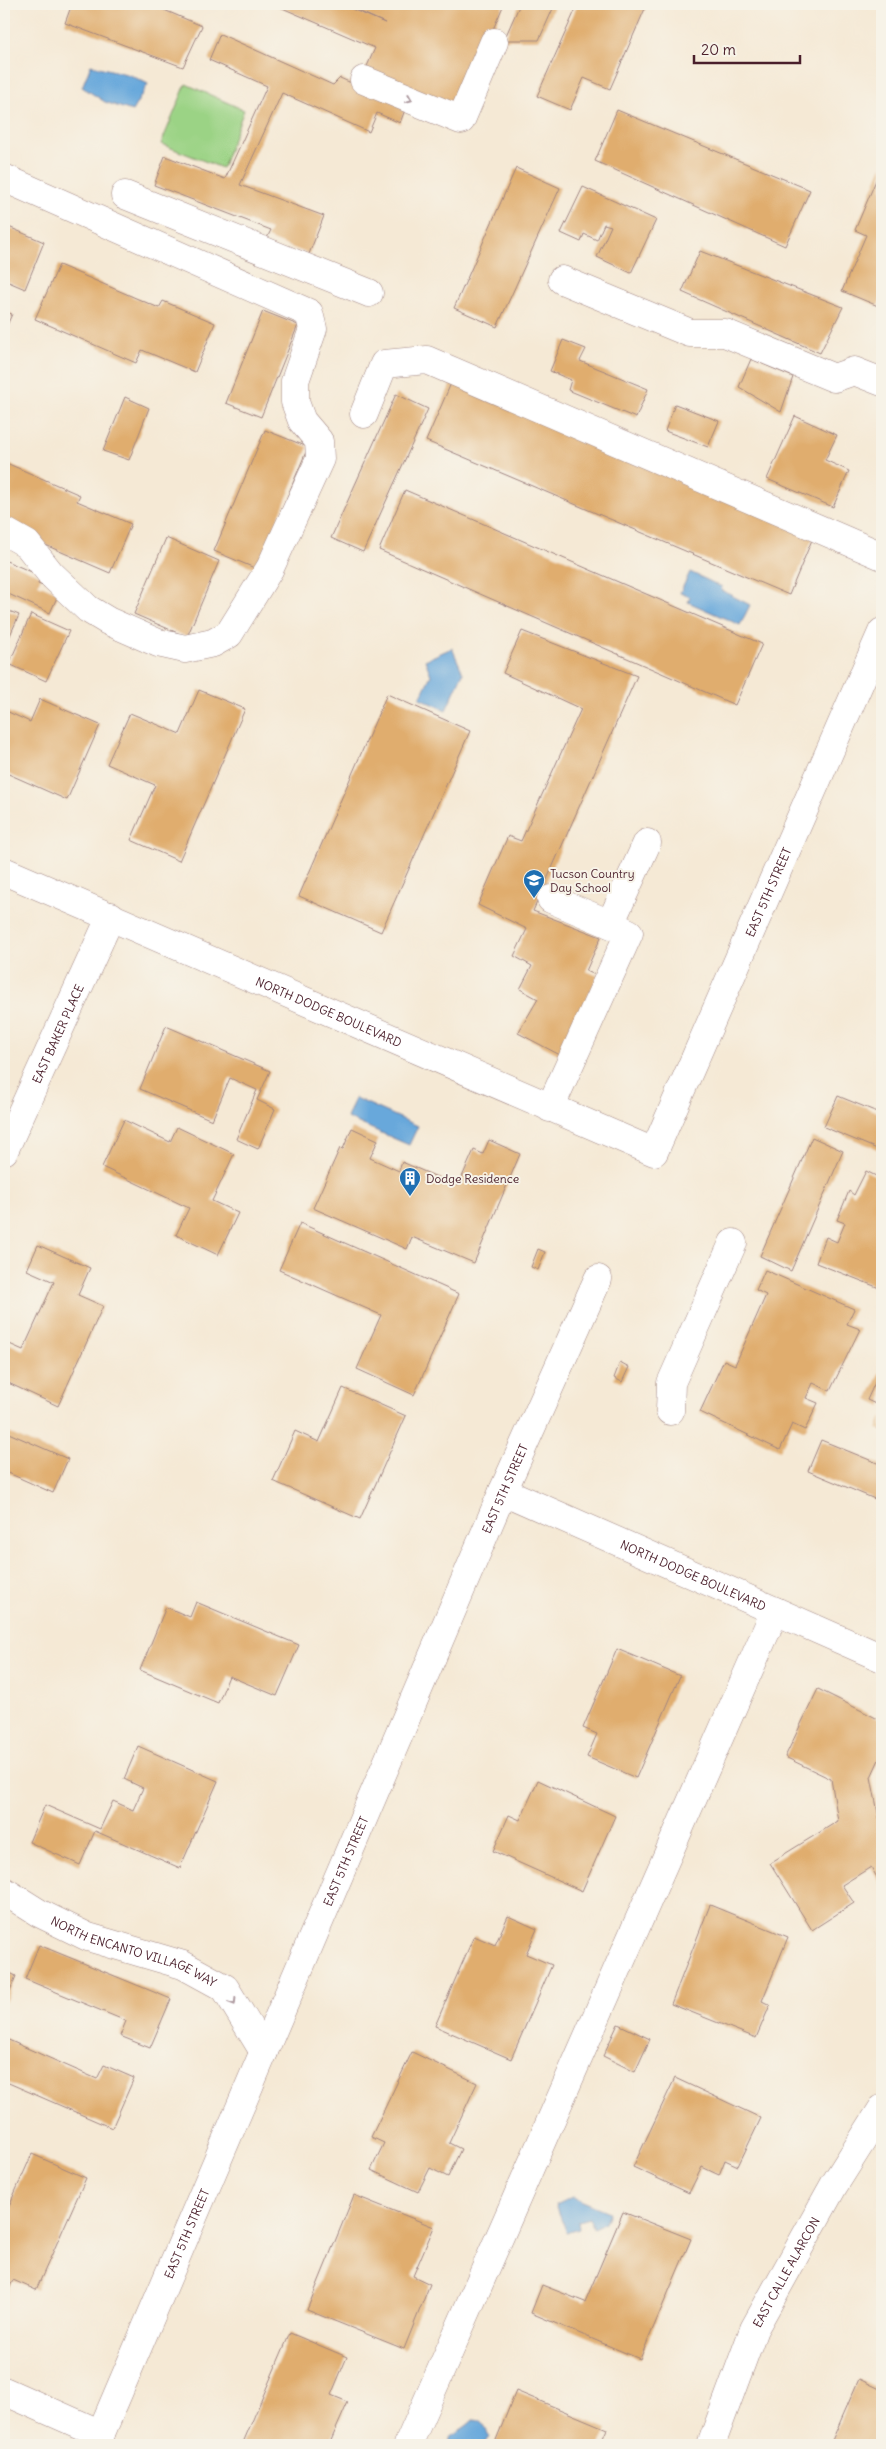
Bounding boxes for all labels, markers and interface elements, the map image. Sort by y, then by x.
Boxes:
scale bar [694,32,800,64]
text: 20 m [701,40,736,59]
one-way arrow [404,92,413,103]
street label: EAST 5TH STREET [742,845,794,939]
place label: Tucson Country Day School [550,866,635,895]
school or university icon: Tucson Country Day School [522,868,546,899]
street label: NORTH DODGE BOULEVARD [254,973,404,1050]
street label: EAST BAKER PLACE [28,982,87,1086]
building icon: Dodge Residence [398,1166,422,1197]
place label: Dodge Residence [426,1171,519,1186]
street label: EAST 5TH STREET [478,1441,531,1536]
street label: NORTH DODGE BOULEVARD [618,1536,769,1614]
street label: EAST 5TH STREET [319,1814,371,1908]
street label: NORTH ENCANTO VILLAGE WAY [49,1913,220,1990]
one-way arrow [226,1996,236,2005]
street label: EAST 5TH STREET [160,2186,212,2281]
street label: EAST CALLE ALARCON [749,2214,822,2330]

